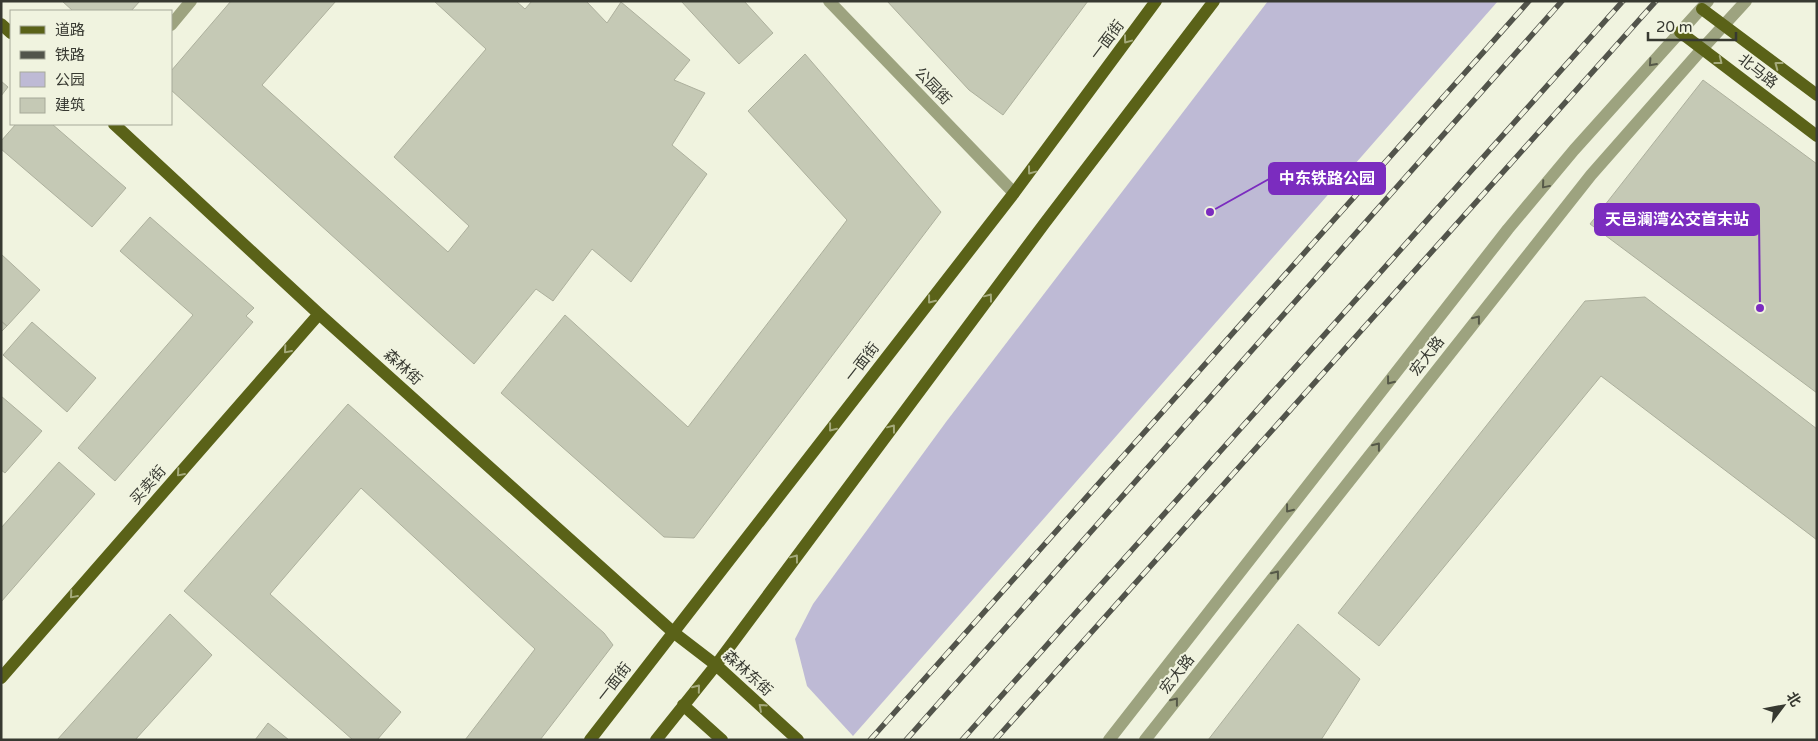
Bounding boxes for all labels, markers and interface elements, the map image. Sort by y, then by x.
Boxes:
legend [10,10,172,125]
scale bar [1648,10,1736,42]
street label: 一面街 [1086,17,1128,63]
text: 20 m [1656,18,1693,36]
text: 道路 [55,21,85,39]
one-way arrow [1124,34,1133,44]
text: 铁路 [55,46,85,64]
street label: 北马路 [1735,50,1781,92]
one-way arrow [1713,55,1723,64]
one-way arrow [1648,57,1657,66]
one-way arrow [1775,63,1784,71]
street label: 公园街 [911,64,955,108]
text: 公园 [55,71,85,89]
text: 建筑 [55,96,85,114]
callout: 中东铁路公园 [1269,163,1385,194]
one-way arrow [1028,165,1036,174]
text: 中东铁路公园 [1279,169,1375,189]
one-way arrow [1542,179,1550,188]
callout: 天邑澜湾公交首末站 [1595,204,1759,235]
text: 天邑澜湾公交首末站 [1605,210,1749,230]
one-way arrow [983,293,992,303]
one-way arrow [929,294,937,303]
one-way arrow [1472,315,1481,324]
street label: 宏大路 [1406,333,1448,379]
street label: 一面街 [841,339,883,385]
one-way arrow [284,345,293,354]
street label: 森林街 [380,345,426,389]
one-way arrow [1387,375,1395,384]
one-way arrow [829,422,837,431]
one-way arrow [886,424,895,434]
one-way arrow [1371,443,1379,452]
street label: 买卖街 [126,462,170,508]
one-way arrow [177,467,186,476]
one-way arrow [1287,503,1295,512]
one-way arrow [789,554,798,564]
one-way arrow [1270,570,1279,580]
one-way arrow [70,590,79,599]
street label: 森林东街 [720,646,776,700]
street label: 宏大路 [1156,651,1198,697]
street label: 一面街 [593,659,635,705]
north arrow [1758,681,1808,731]
one-way arrow [692,684,701,693]
text: 北 [1783,689,1805,710]
one-way arrow [1170,698,1179,707]
one-way arrow [758,704,767,713]

